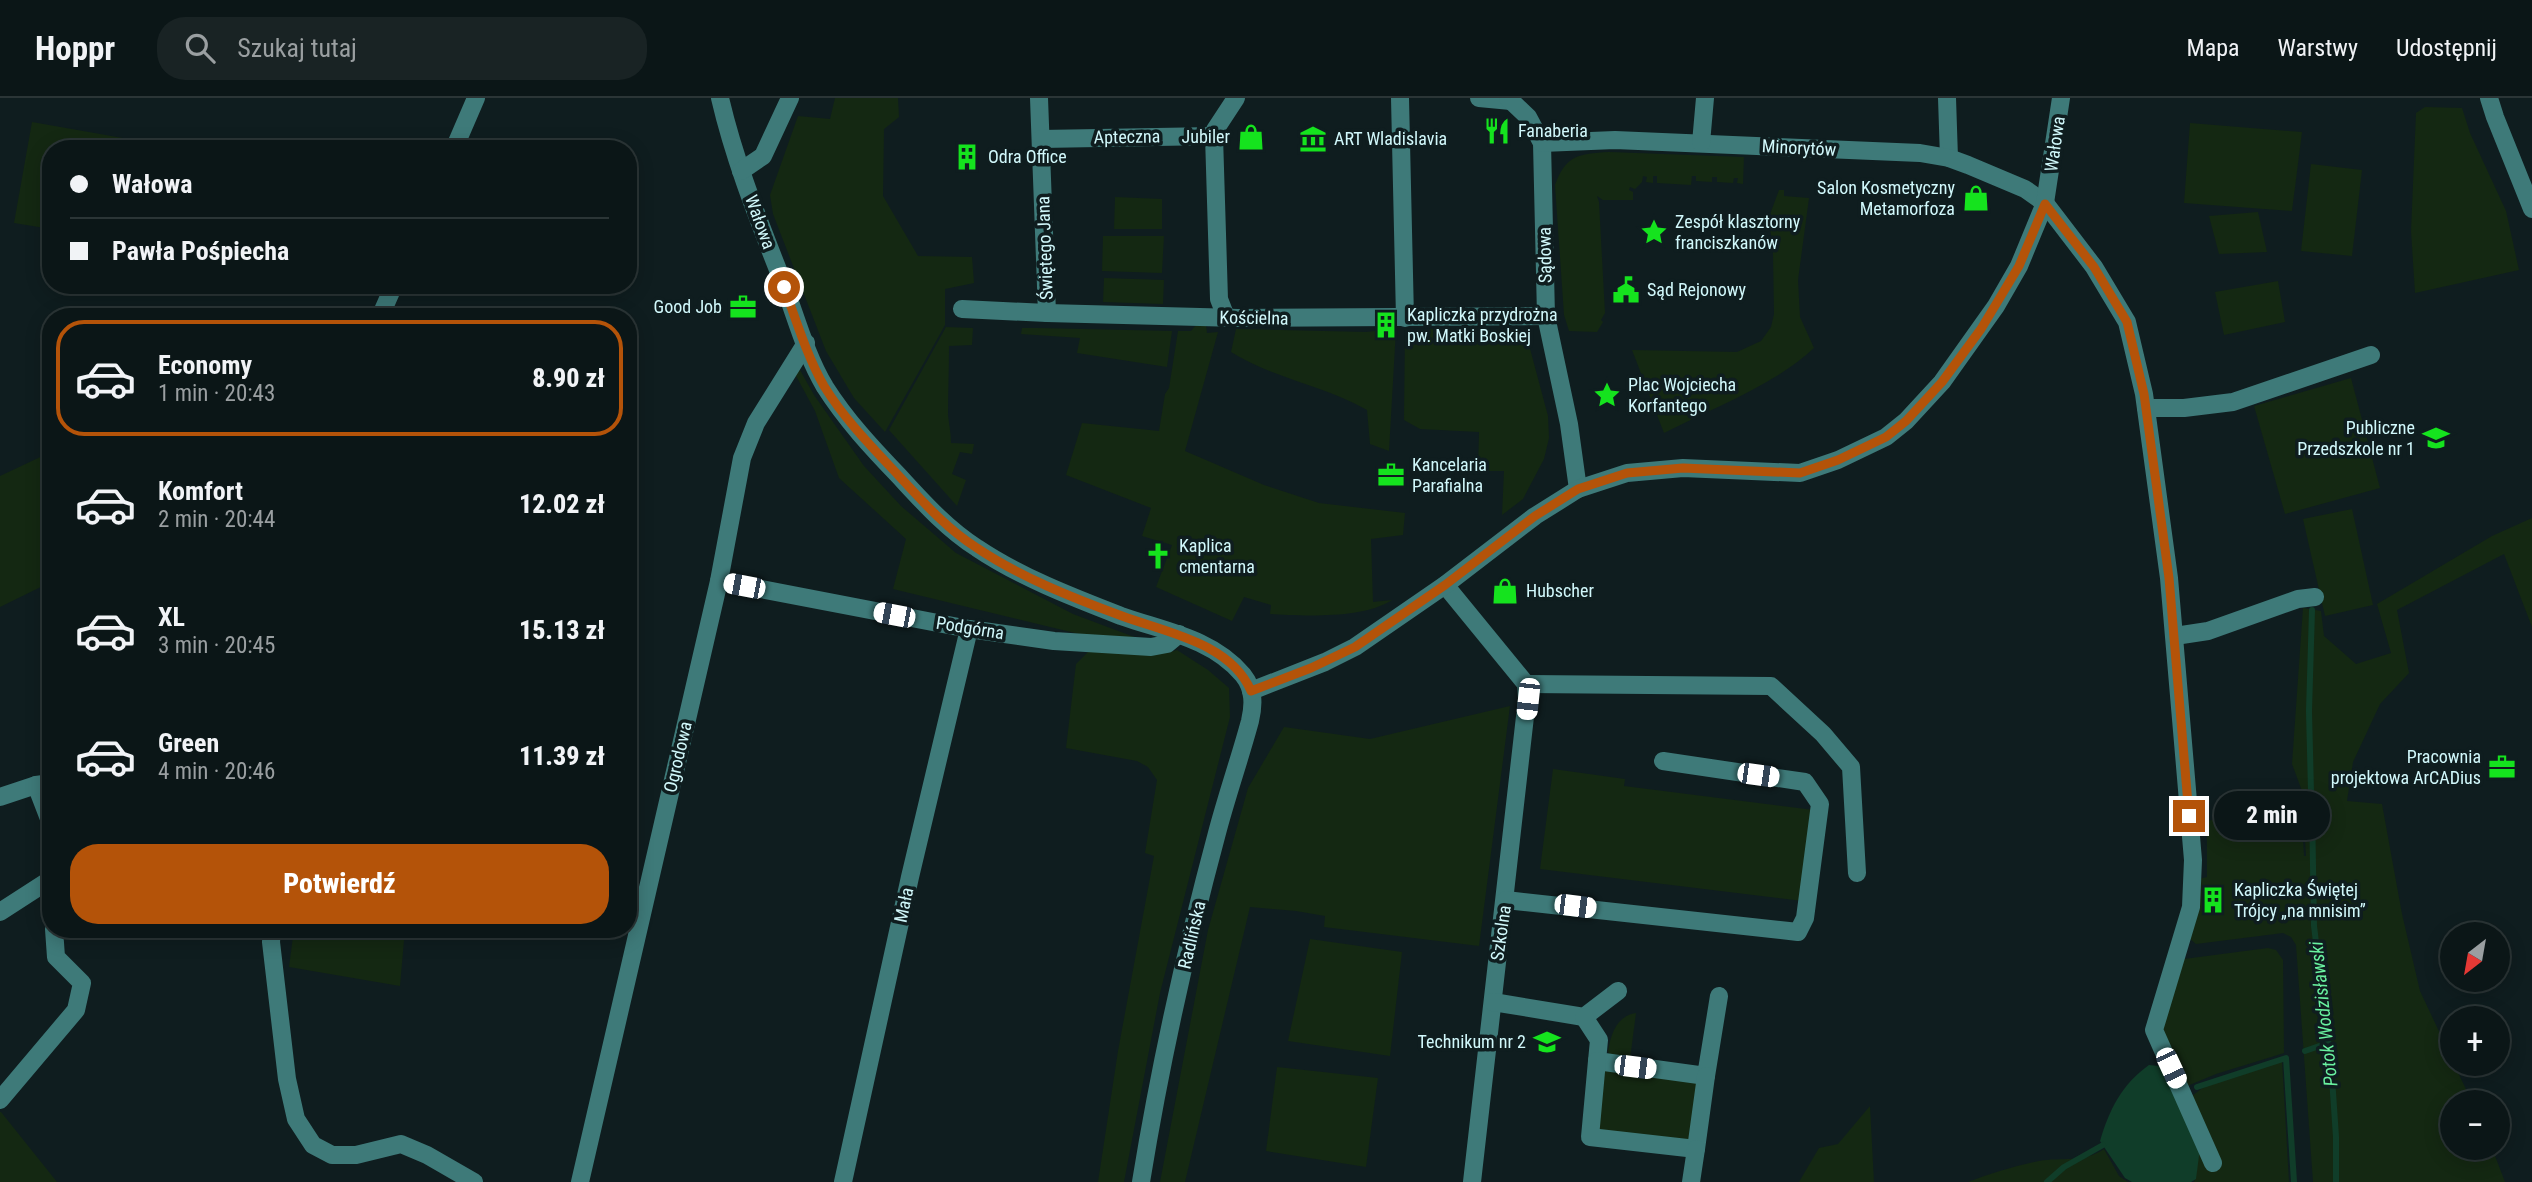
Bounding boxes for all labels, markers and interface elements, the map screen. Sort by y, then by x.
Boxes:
search box [157,17,647,80]
text: Hoppr [35,29,115,68]
icon: search [181,29,219,67]
text: Szukaj tutaj [237,33,357,63]
text: Mapa [2187,34,2240,62]
text: Warstwy [2278,34,2358,62]
text: Udostępnij [2396,34,2497,62]
street label: Wałowa [2040,115,2069,173]
restaurant icon: Fanaberia [1482,116,1512,146]
place label: Fanaberia [1518,120,1588,141]
shop icon: Jubiler [1236,122,1266,152]
museum icon: ART Wladislavia [1298,124,1328,154]
street label: Apteczna [1094,125,1160,148]
place label: Jubiler [1182,126,1231,147]
place label: ART Wladislavia [1334,128,1447,149]
street label: Minorytów [1761,135,1837,160]
building icon: Odra Office [952,142,982,172]
place label: Odra Office [988,146,1067,167]
text: Wałowa [112,169,192,199]
place label: Salon Kosmetyczny Metamorfoza [1817,177,1955,219]
shop icon: Salon Kosmetyczny Metamorfoza [1961,183,1991,213]
street label: Wałowa [741,192,780,252]
street label: Świętego Jana [1032,196,1057,300]
place label: Zespół klasztorny franciszkanów [1675,211,1801,253]
place icon: Zespół klasztorny franciszkanów [1639,217,1669,247]
street label: Sądowa [1534,227,1555,283]
text: Pawła Pośpiecha [112,236,289,266]
route start [768,271,800,303]
public building icon: Sąd Rejonowy [1611,275,1641,305]
place label: Sąd Rejonowy [1647,279,1747,300]
office icon: Good Job [728,292,758,322]
place label: Good Job [654,296,722,317]
place label: Kapliczka przydrożna pw. Matki Boskiej [1407,304,1558,346]
street label: Kościelna [1219,306,1289,329]
building icon: Kapliczka przydrożna pw. Matki Boskiej [1371,310,1401,340]
icon: car [74,347,137,410]
text: Economy [158,350,252,380]
text: 8.90 zł [532,363,605,393]
place label: Plac Wojciecha Korfantego [1628,374,1736,416]
text: 1 min · 20:43 [158,380,275,407]
place icon: Plac Wojciecha Korfantego [1592,380,1622,410]
place label: Publiczne Przedszkole nr 1 [2297,417,2415,459]
school or university icon: Publiczne Przedszkole nr 1 [2421,423,2451,453]
place label: Kancelaria Parafialna [1412,454,1487,496]
office icon: Kancelaria Parafialna [1376,460,1406,490]
icon: car [74,473,137,536]
text: Komfort [158,476,243,506]
text: 12.02 zł [519,489,605,519]
text: 2 min · 20:44 [158,506,275,533]
place label: Kaplica cmentarna [1179,535,1255,577]
church icon: Kaplica cmentarna [1143,541,1173,571]
car [722,572,767,600]
shop icon: Hubscher [1490,576,1520,606]
place label: Hubscher [1526,580,1594,601]
icon: car [74,599,137,662]
car [872,601,917,629]
text: XL [158,602,185,632]
street label: Podgórna [935,612,1006,643]
text: 15.13 zł [519,615,605,645]
text: 3 min · 20:45 [158,632,275,659]
car [1516,677,1541,721]
street label: Ogrodowa [659,719,696,794]
icon: car [74,725,137,788]
text: Green [158,728,219,758]
text: 11.39 zł [519,741,605,771]
place label: Pracownia projektowa ArCADius [2331,746,2481,788]
office icon: Pracownia projektowa ArCADius [2487,752,2517,782]
text: 4 min · 20:46 [158,758,275,785]
car [1736,762,1781,788]
callout: 2 min [2214,792,2329,840]
route end [2173,800,2205,832]
text: 2 min [2246,802,2298,829]
button: Potwierdź [70,844,609,924]
place label: Kapliczka Świętej Trójcy „na mnisim” [2234,879,2366,921]
street label: Mała [890,885,917,924]
building icon: Kapliczka Świętej Trójcy „na mnisim” [2198,885,2228,915]
car [1553,893,1598,919]
street label: Radlińska [1174,899,1210,971]
street label: Szkolna [1486,904,1515,962]
north arrow [2440,922,2510,992]
map controls [2440,922,2510,1160]
water label: Potok Wodzisławski [2304,940,2343,1088]
button: + [2440,1006,2510,1076]
school or university icon: Technikum nr 2 [1532,1027,1562,1057]
place label: Technikum nr 2 [1417,1031,1526,1052]
car [2153,1045,2190,1091]
car [1613,1054,1658,1080]
button: − [2440,1090,2510,1160]

